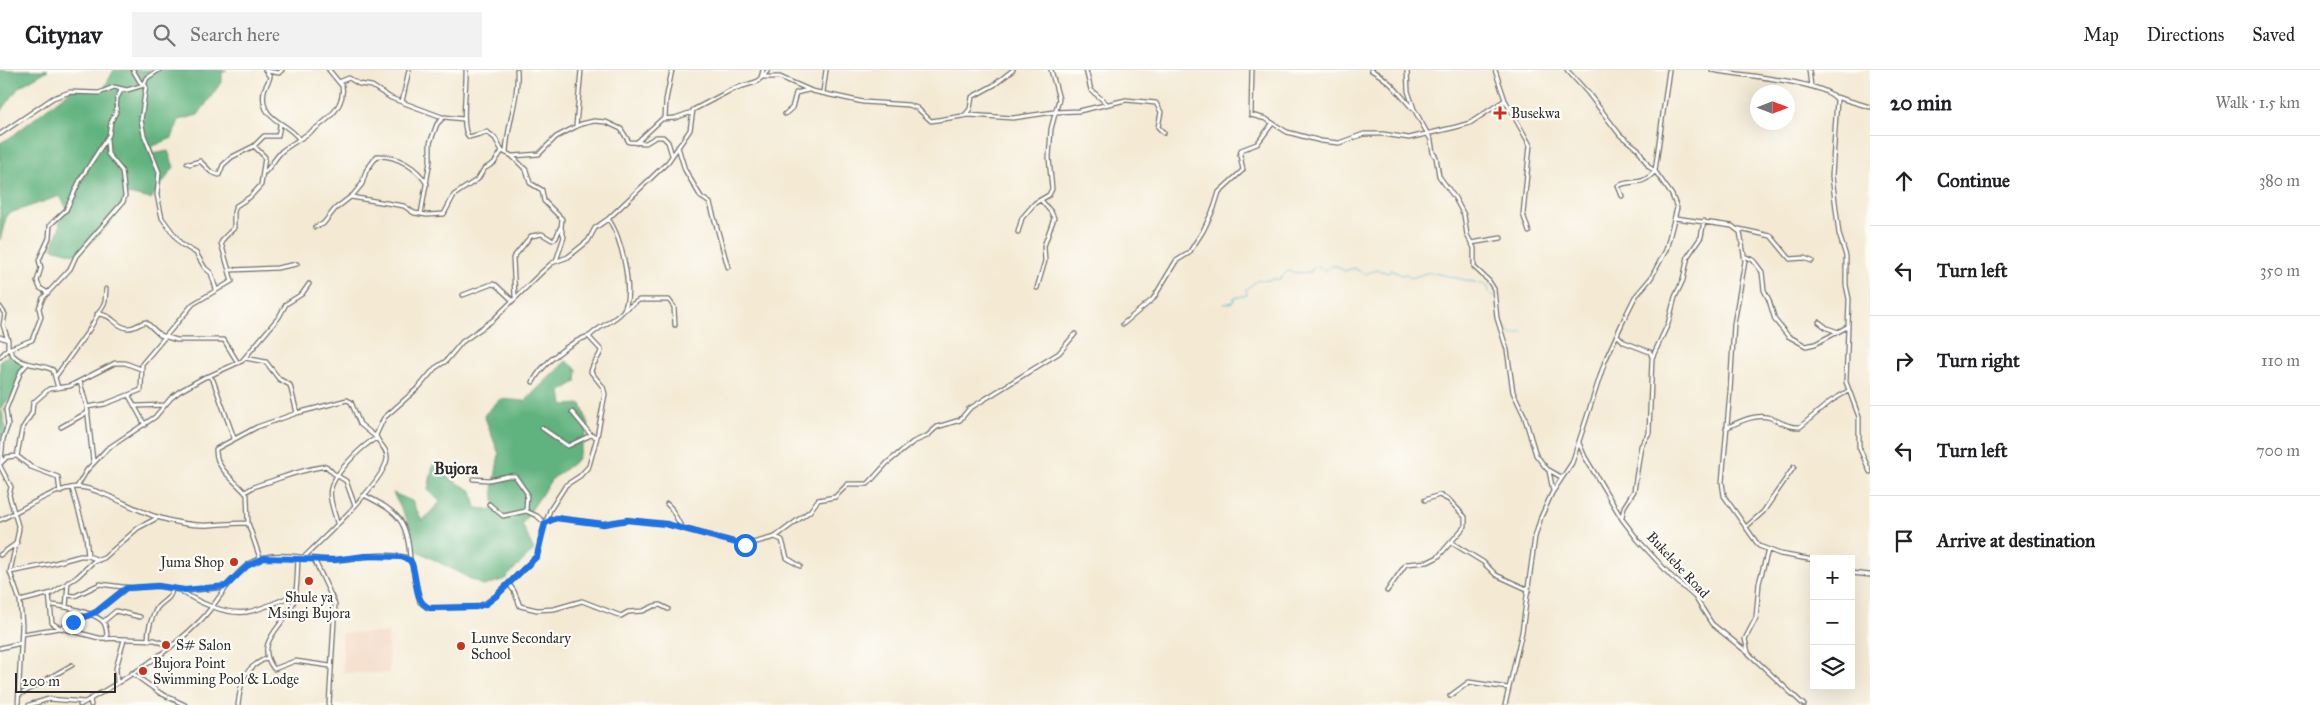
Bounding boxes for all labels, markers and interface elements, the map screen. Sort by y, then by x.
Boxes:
search box [132,12,482,57]
text: Citynav [25,20,102,50]
icon: search [150,21,178,49]
text: Search here [190,23,280,46]
text: Map [2083,24,2119,46]
text: Directions [2147,24,2224,46]
text: Saved [2252,24,2295,46]
north arrow [1750,85,1795,130]
text: 20 min [1890,90,1952,116]
text: Walk · 1.5 km [2216,93,2300,112]
place label: Busekwa [1511,105,1560,122]
marker: Busekwa [1493,106,1507,120]
icon: ahead [1890,167,1918,195]
text: Continue [1937,169,2010,192]
text: 380 m [2259,171,2300,190]
icon: left [1890,257,1918,285]
text: Turn left [1937,259,2007,282]
text: 350 m [2260,261,2300,280]
icon: right [1890,347,1918,375]
text: Turn right [1937,349,2020,372]
text: 110 m [2261,351,2300,370]
icon: left [1890,437,1918,465]
text: Turn left [1937,439,2007,462]
text: 700 m [2256,441,2300,460]
district label: Bujora [434,459,479,479]
icon: arrive [1890,527,1918,555]
street label: Bukelebe Road [1643,528,1713,602]
text: Arrive at destination [1937,529,2095,552]
route start [734,534,757,557]
place label: Juma Shop [159,554,224,572]
map controls [1810,555,1855,690]
button: + [1810,555,1855,600]
marker: Juma Shop [228,556,240,568]
marker: Shule ya Msingi Bujora [303,575,315,587]
place label: Shule ya Msingi Bujora [268,589,350,622]
button: − [1810,600,1855,645]
route end [62,611,85,634]
place label: Lunve Secondary School [471,630,571,663]
place label: S# Salon [176,637,231,654]
marker: S# Salon [160,639,172,651]
marker: Lunve Secondary School [455,640,467,652]
button: layers [1810,645,1855,690]
place label: Bujora Point Swimming Pool & Lodge [153,655,299,688]
marker: Bujora Point Swimming Pool & Lodge [137,665,149,677]
scale bar [15,670,116,693]
text: 200 m [22,673,60,690]

